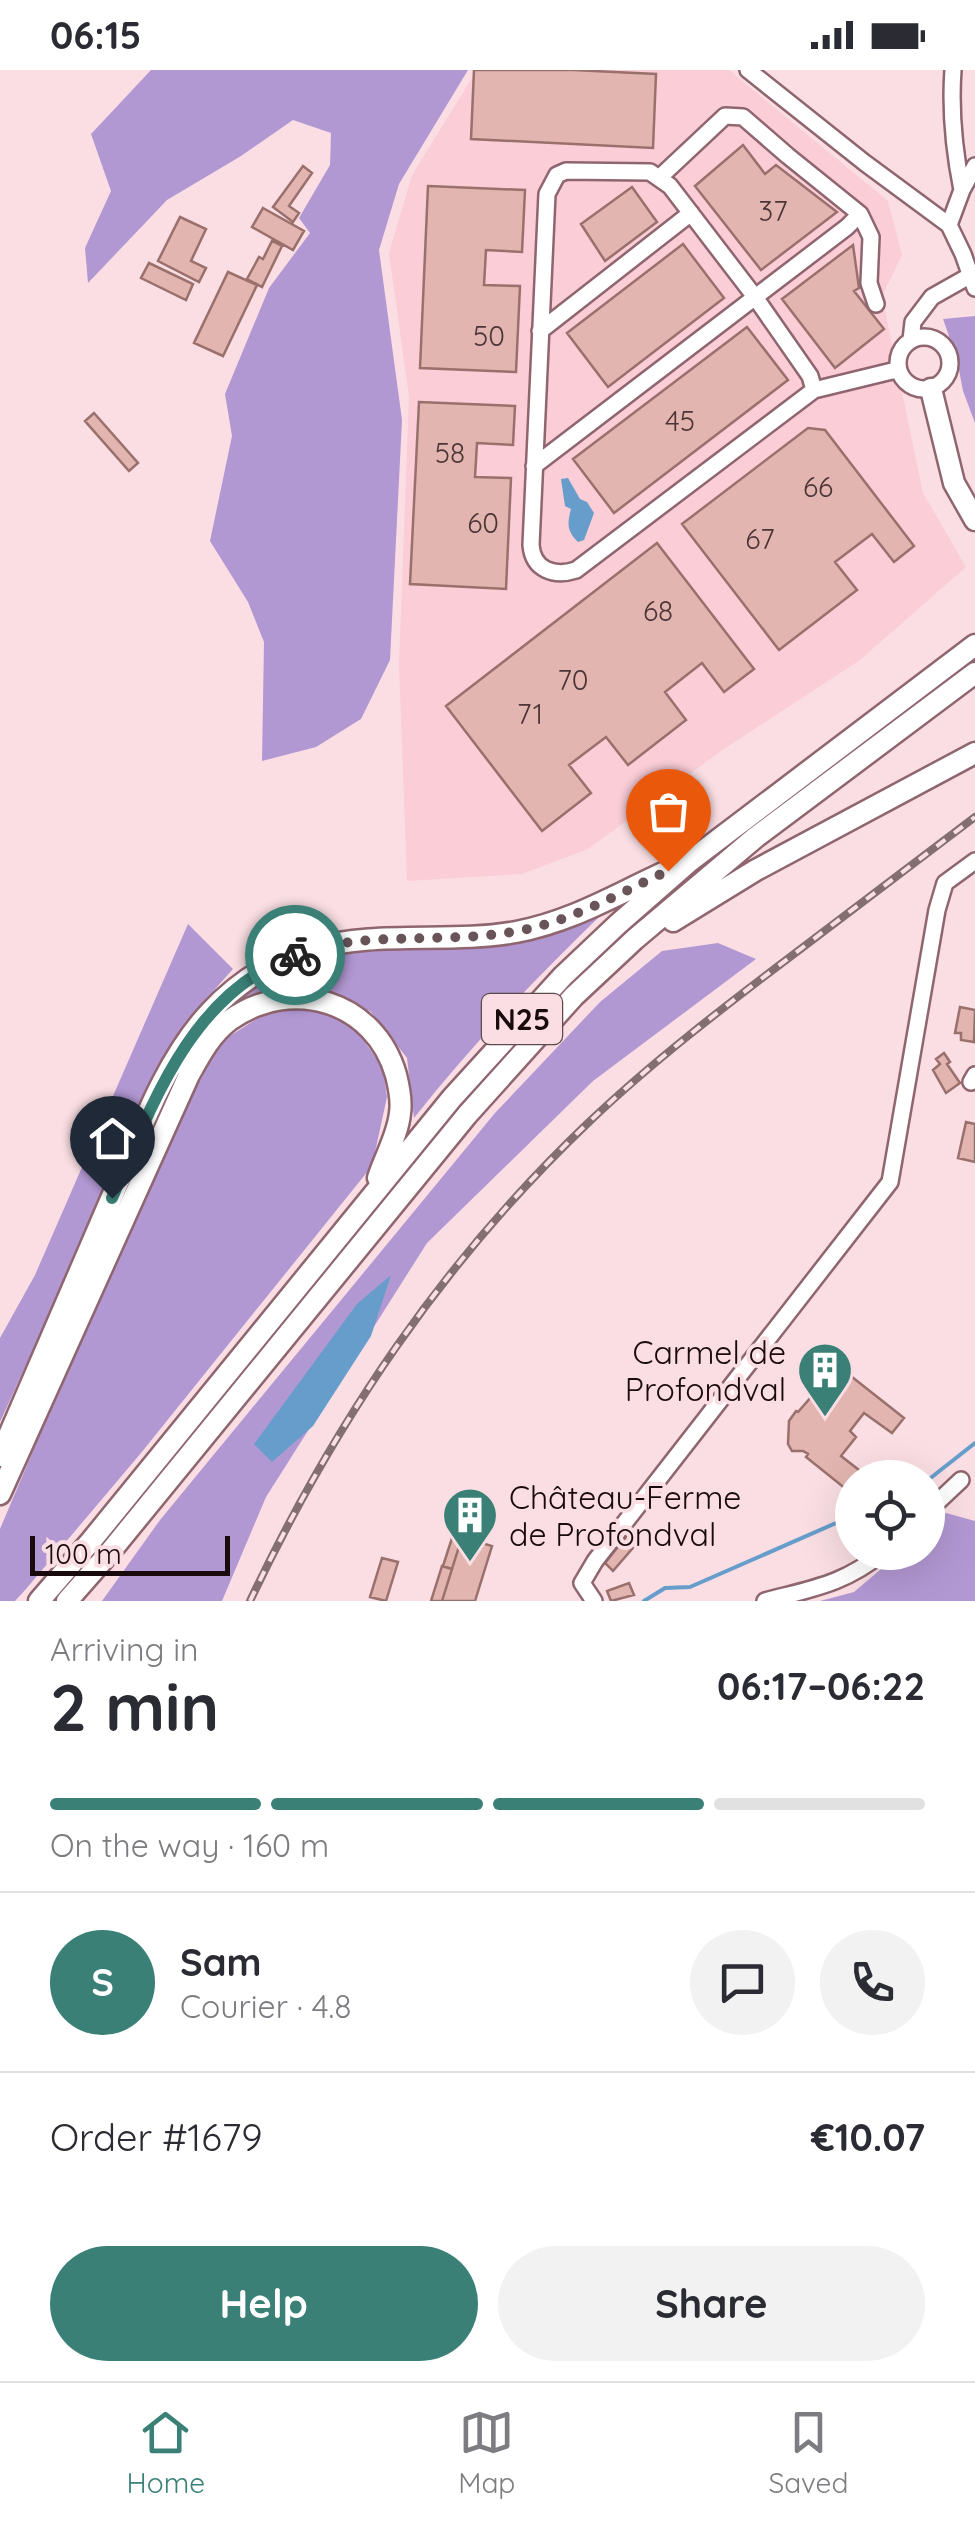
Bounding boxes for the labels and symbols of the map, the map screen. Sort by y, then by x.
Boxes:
house number: 37 [758,193,788,228]
house number: 50 [473,318,505,353]
house number: 45 [665,403,695,438]
house number: 58 [435,435,465,470]
house number: 66 [803,469,833,504]
house number: 60 [467,505,499,540]
house number: 67 [745,521,775,556]
house number: 68 [643,593,673,628]
house number: 70 [557,662,589,697]
house number: 71 [517,696,543,731]
pin [626,769,711,872]
courier [245,905,345,1005]
road number: N25 [482,994,562,1044]
pin [70,1096,155,1199]
place label: Carmel de Profondval [625,1332,786,1409]
building icon: Carmel de Profondval [795,1340,855,1419]
place label: Château-Ferme de Profondval [509,1477,741,1554]
building icon: Château-Ferme de Profondval [440,1485,500,1564]
scale bar [30,1531,230,1576]

